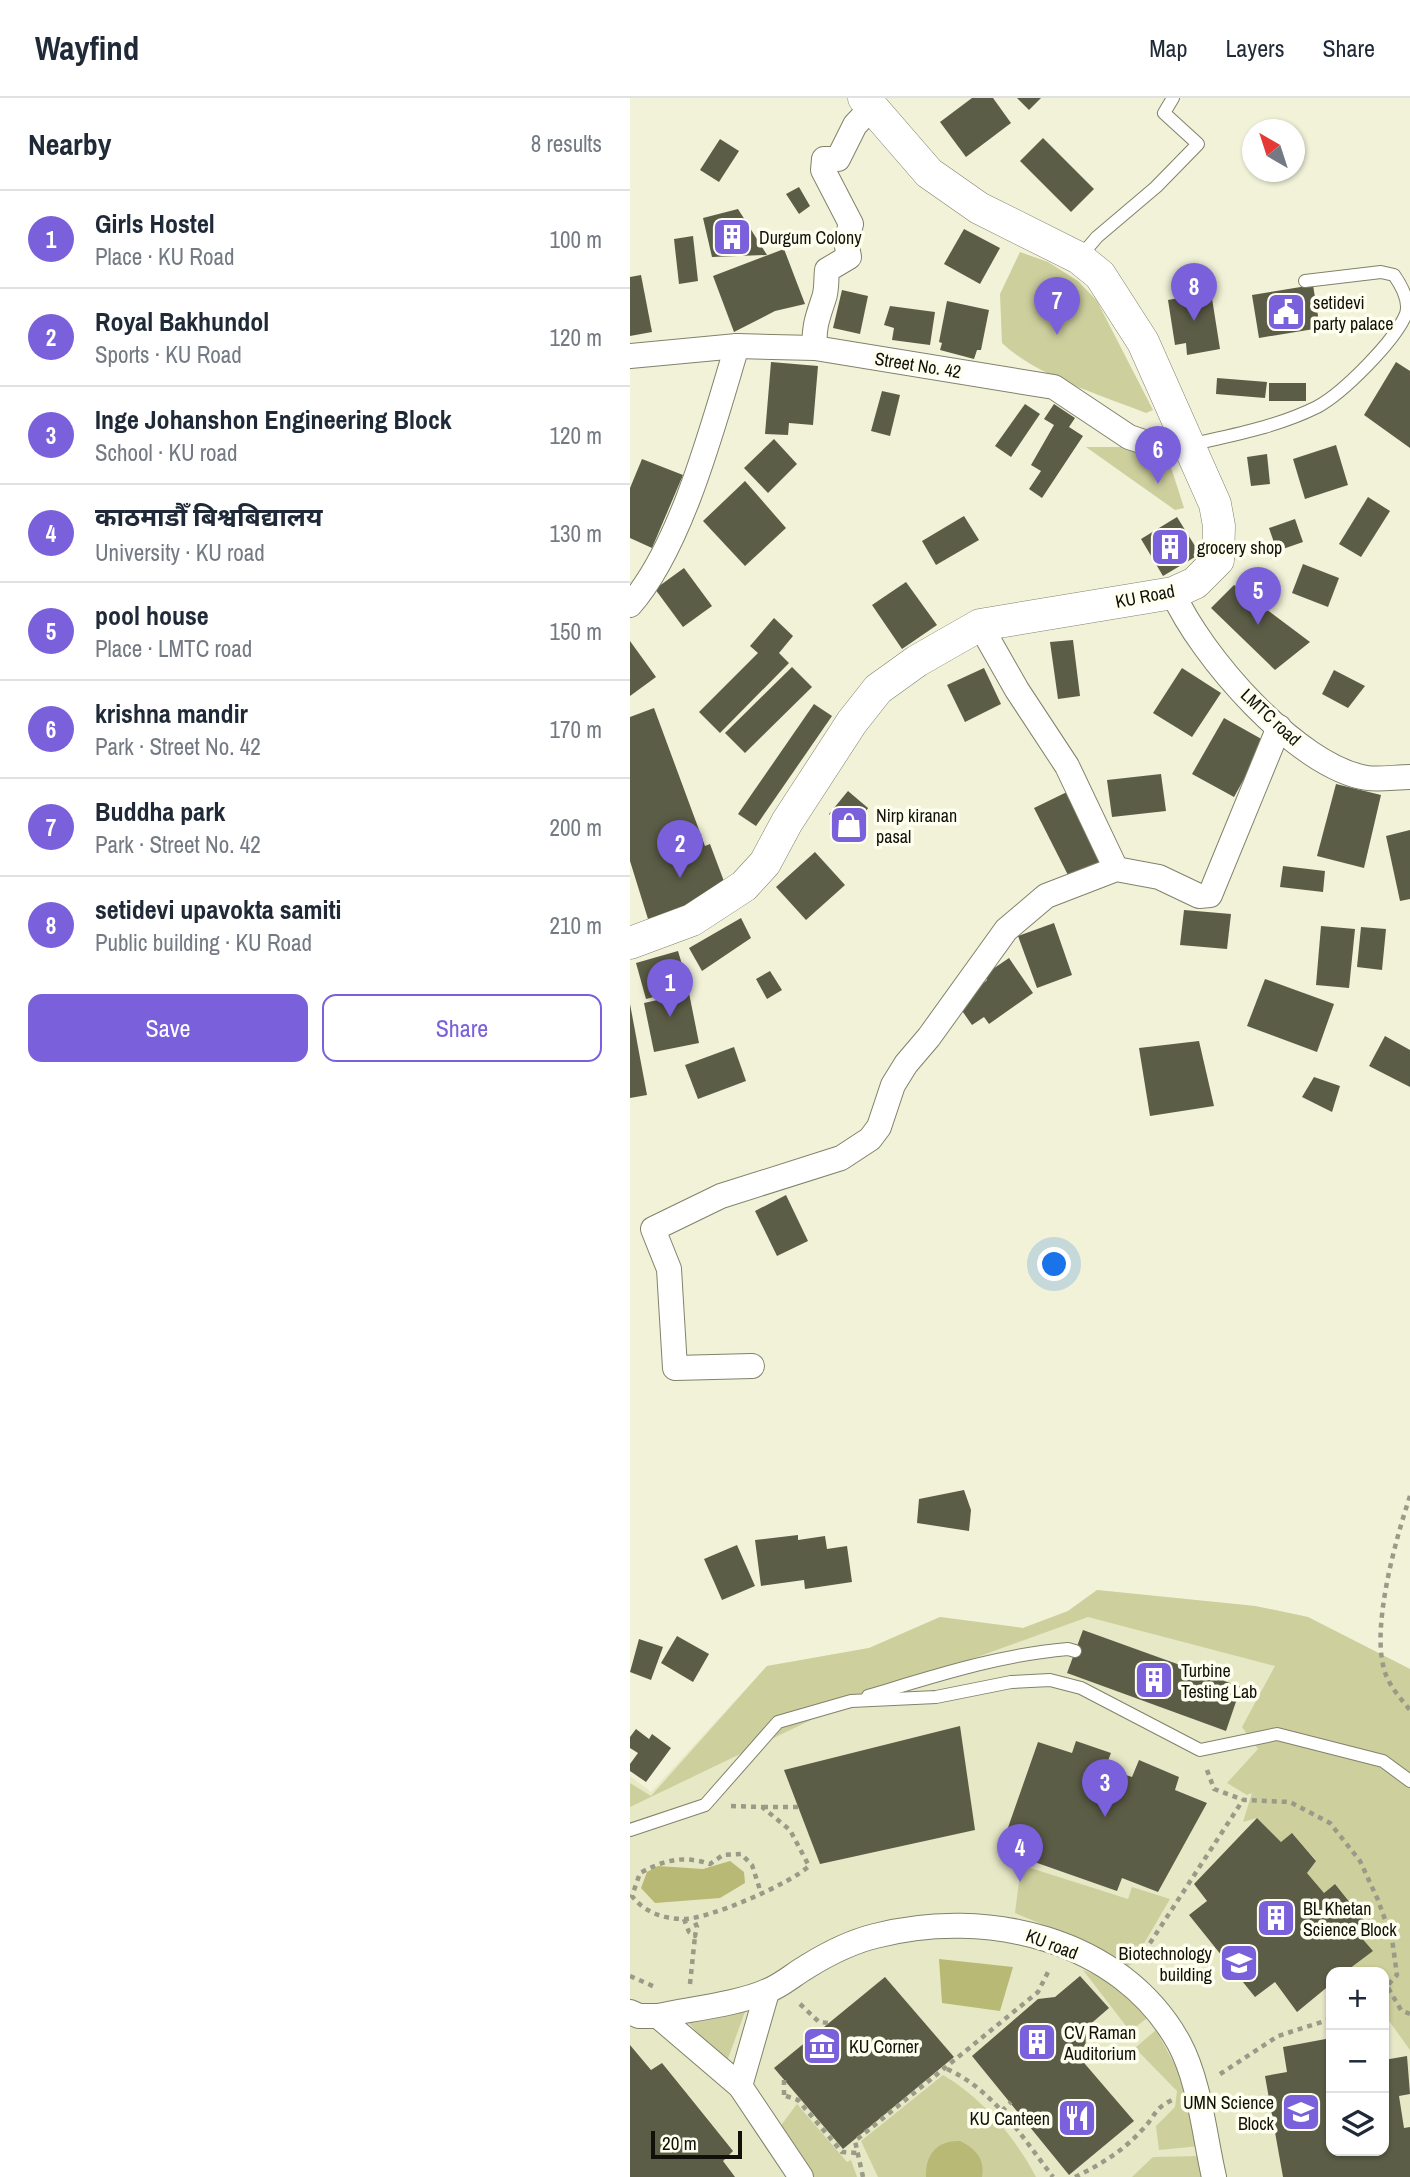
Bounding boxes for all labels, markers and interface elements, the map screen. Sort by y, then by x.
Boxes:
text: Wayfind [35,26,139,70]
text: Map [1149,32,1187,64]
text: Layers [1225,32,1284,64]
text: Share [1322,32,1375,64]
north arrow [1242,119,1305,182]
text: Nearby [28,124,111,164]
text: 8 results [531,128,602,159]
text: Girls Hostel [95,206,215,241]
building icon: Durgum Colony [711,216,753,258]
text: 1 [46,224,56,255]
text: 100 m [550,224,602,255]
place label: Durgum Colony [759,225,862,250]
text: Place · KU Road [95,241,234,272]
pin: 8 [1171,263,1217,321]
pin: 7 [1034,277,1080,335]
place label: setidevi party palace [1313,290,1393,336]
public building icon: setidevi party palace [1265,291,1307,333]
text: Royal Bakhundol [95,304,269,339]
text: 2 [46,322,56,353]
text: 120 m [550,322,602,353]
text: Sports · KU Road [95,339,242,370]
street label: Street No. 42 [873,346,963,384]
text: Inge Johanshon Engineering Block [95,402,452,437]
text: 3 [46,420,56,451]
text: 120 m [550,420,602,451]
pin: 6 [1135,426,1181,484]
text: School · KU road [95,437,238,468]
text: काठमाडौँ बिश्वबिद्यालय [95,499,322,534]
text: 4 [46,518,56,549]
text: 130 m [550,518,602,549]
building icon: grocery shop [1149,526,1191,568]
place label: grocery shop [1197,535,1282,560]
text: University · KU road [95,537,265,568]
pin: 5 [1235,567,1281,625]
street label: KU Road [1113,578,1177,614]
text: pool house [95,598,209,633]
text: 5 [46,616,56,647]
text: 150 m [550,616,602,647]
text: Place · LMTC road [95,633,252,664]
street label: LMTC road [1235,683,1307,751]
text: krishna mandir [95,696,248,731]
text: 6 [46,714,56,745]
text: 170 m [550,714,602,745]
text: Park · Street No. 42 [95,731,261,762]
text: Buddha park [95,794,225,829]
place label: Nirp kiranan pasal [876,803,957,849]
shop icon: Nirp kiranan pasal [828,804,870,846]
text: 7 [46,812,56,843]
text: 200 m [550,812,602,843]
pin: 2 [657,820,703,878]
text: Park · Street No. 42 [95,829,261,860]
text: setidevi upavokta samiti [95,892,341,927]
text: 8 [46,910,56,941]
text: 210 m [550,910,602,941]
text: Public building · KU Road [95,927,312,958]
pin: 1 [647,959,693,1017]
button: Save [28,994,308,1062]
button: Share [322,994,602,1062]
your location [1037,1247,1071,1281]
place label: Turbine Testing Lab [1181,1658,1257,1704]
building icon: Turbine Testing Lab [1133,1659,1175,1701]
pin: 3 [1082,1759,1128,1817]
pin: 4 [997,1824,1043,1882]
place label: BL Khetan Science Block [1303,1896,1397,1942]
building icon: BL Khetan Science Block [1255,1897,1297,1939]
street label: KU road [1022,1923,1082,1965]
place label: Biotechnology building [1118,1941,1213,1987]
school or university icon: Biotechnology building [1218,1942,1260,1984]
map controls [1326,1967,1389,2156]
button: + [1326,1967,1389,2030]
place label: CV Raman Auditorium [1063,2020,1136,2066]
building icon: CV Raman Auditorium [1016,2021,1058,2063]
museum icon: KU Corner [801,2025,843,2067]
button: − [1326,2030,1389,2093]
place label: KU Corner [849,2034,919,2059]
place label: UMN Science Block [1183,2090,1275,2136]
school or university icon: UMN Science Block [1280,2091,1322,2133]
button: layers [1326,2093,1389,2156]
restaurant icon: KU Canteen [1056,2097,1098,2139]
place label: KU Canteen [970,2106,1050,2131]
scale bar [651,2128,742,2160]
text: 20 m [662,2130,697,2156]

